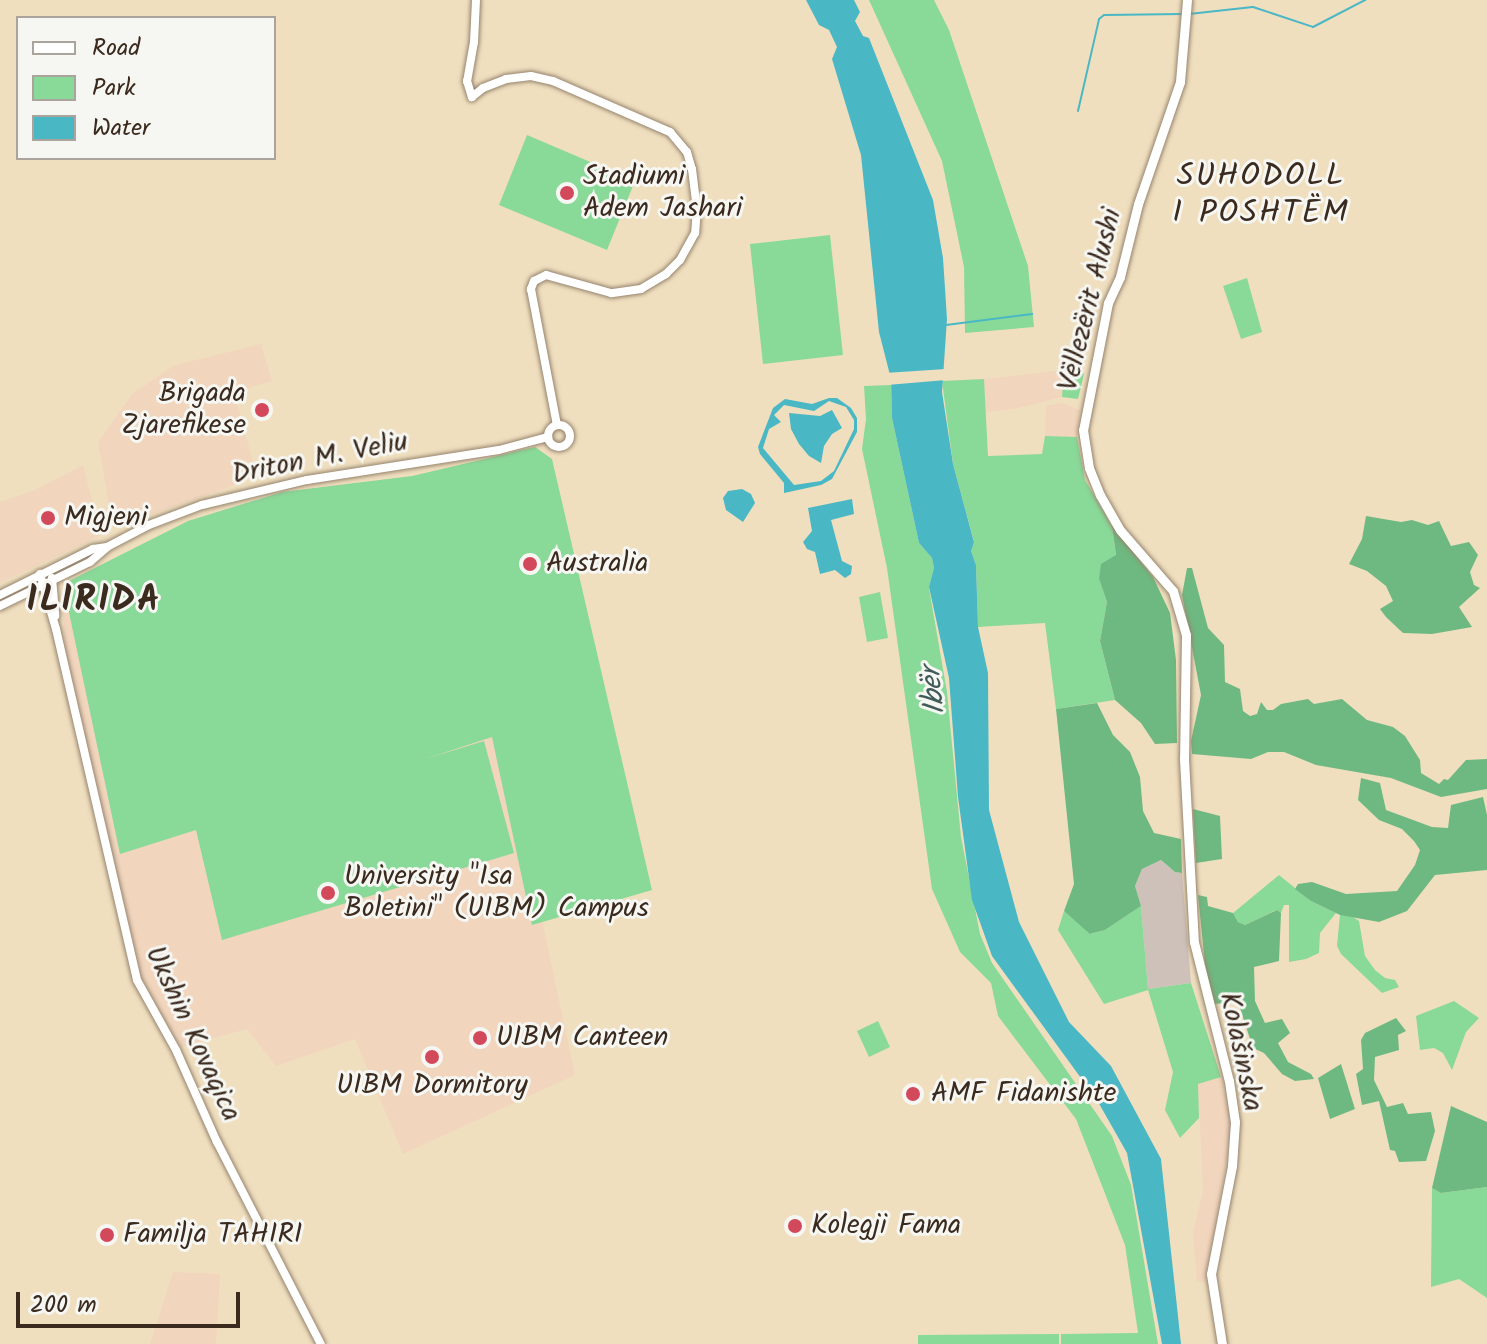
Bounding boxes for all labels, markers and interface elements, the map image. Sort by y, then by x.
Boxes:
legend [16,16,276,160]
text: Road [92,29,140,68]
text: Park [92,69,136,108]
text: Water [92,109,150,148]
district label: SUHODOLL I POSHTËM [1172,159,1350,234]
place label: Stadiumi Adem Jashari [583,160,742,226]
marker: Stadiumi Adem Jashari [558,184,576,202]
street label: Vëllezërit Alushi [1052,205,1130,395]
place label: Brigada Zjarefikese [121,377,246,443]
marker: Brigada Zjarefikese [253,401,271,419]
street label: Driton M. Veliu [229,426,411,492]
place label: Migjeni [64,501,147,535]
marker: Migjeni [39,509,57,527]
place label: Australia [546,547,648,581]
marker: Australia [521,555,539,573]
district label: ILIRIDA [26,579,162,623]
water label: Ibër [914,665,954,717]
place label: University "Isa Boletini" (UIBM) Campus [344,860,649,926]
marker: University "Isa Boletini" (UIBM) Campus [319,884,337,902]
street label: Ukshin Kovaqica [137,941,247,1127]
street label: Kolašinska [1211,989,1269,1115]
place label: UIBM Canteen [496,1021,668,1055]
marker: UIBM Canteen [471,1029,489,1047]
marker: UIBM Dormitory [423,1048,441,1066]
place label: UIBM Dormitory [336,1069,528,1103]
place label: AMF Fidanishte [931,1077,1116,1111]
marker: AMF Fidanishte [902,1083,924,1105]
place label: Kolegji Fama [811,1209,961,1243]
marker: Kolegji Fama [786,1217,804,1235]
place label: Familja TAHIRI [123,1218,303,1252]
marker: Familja TAHIRI [98,1226,116,1244]
scale bar [20,1276,244,1326]
text: 200 m [30,1286,97,1325]

